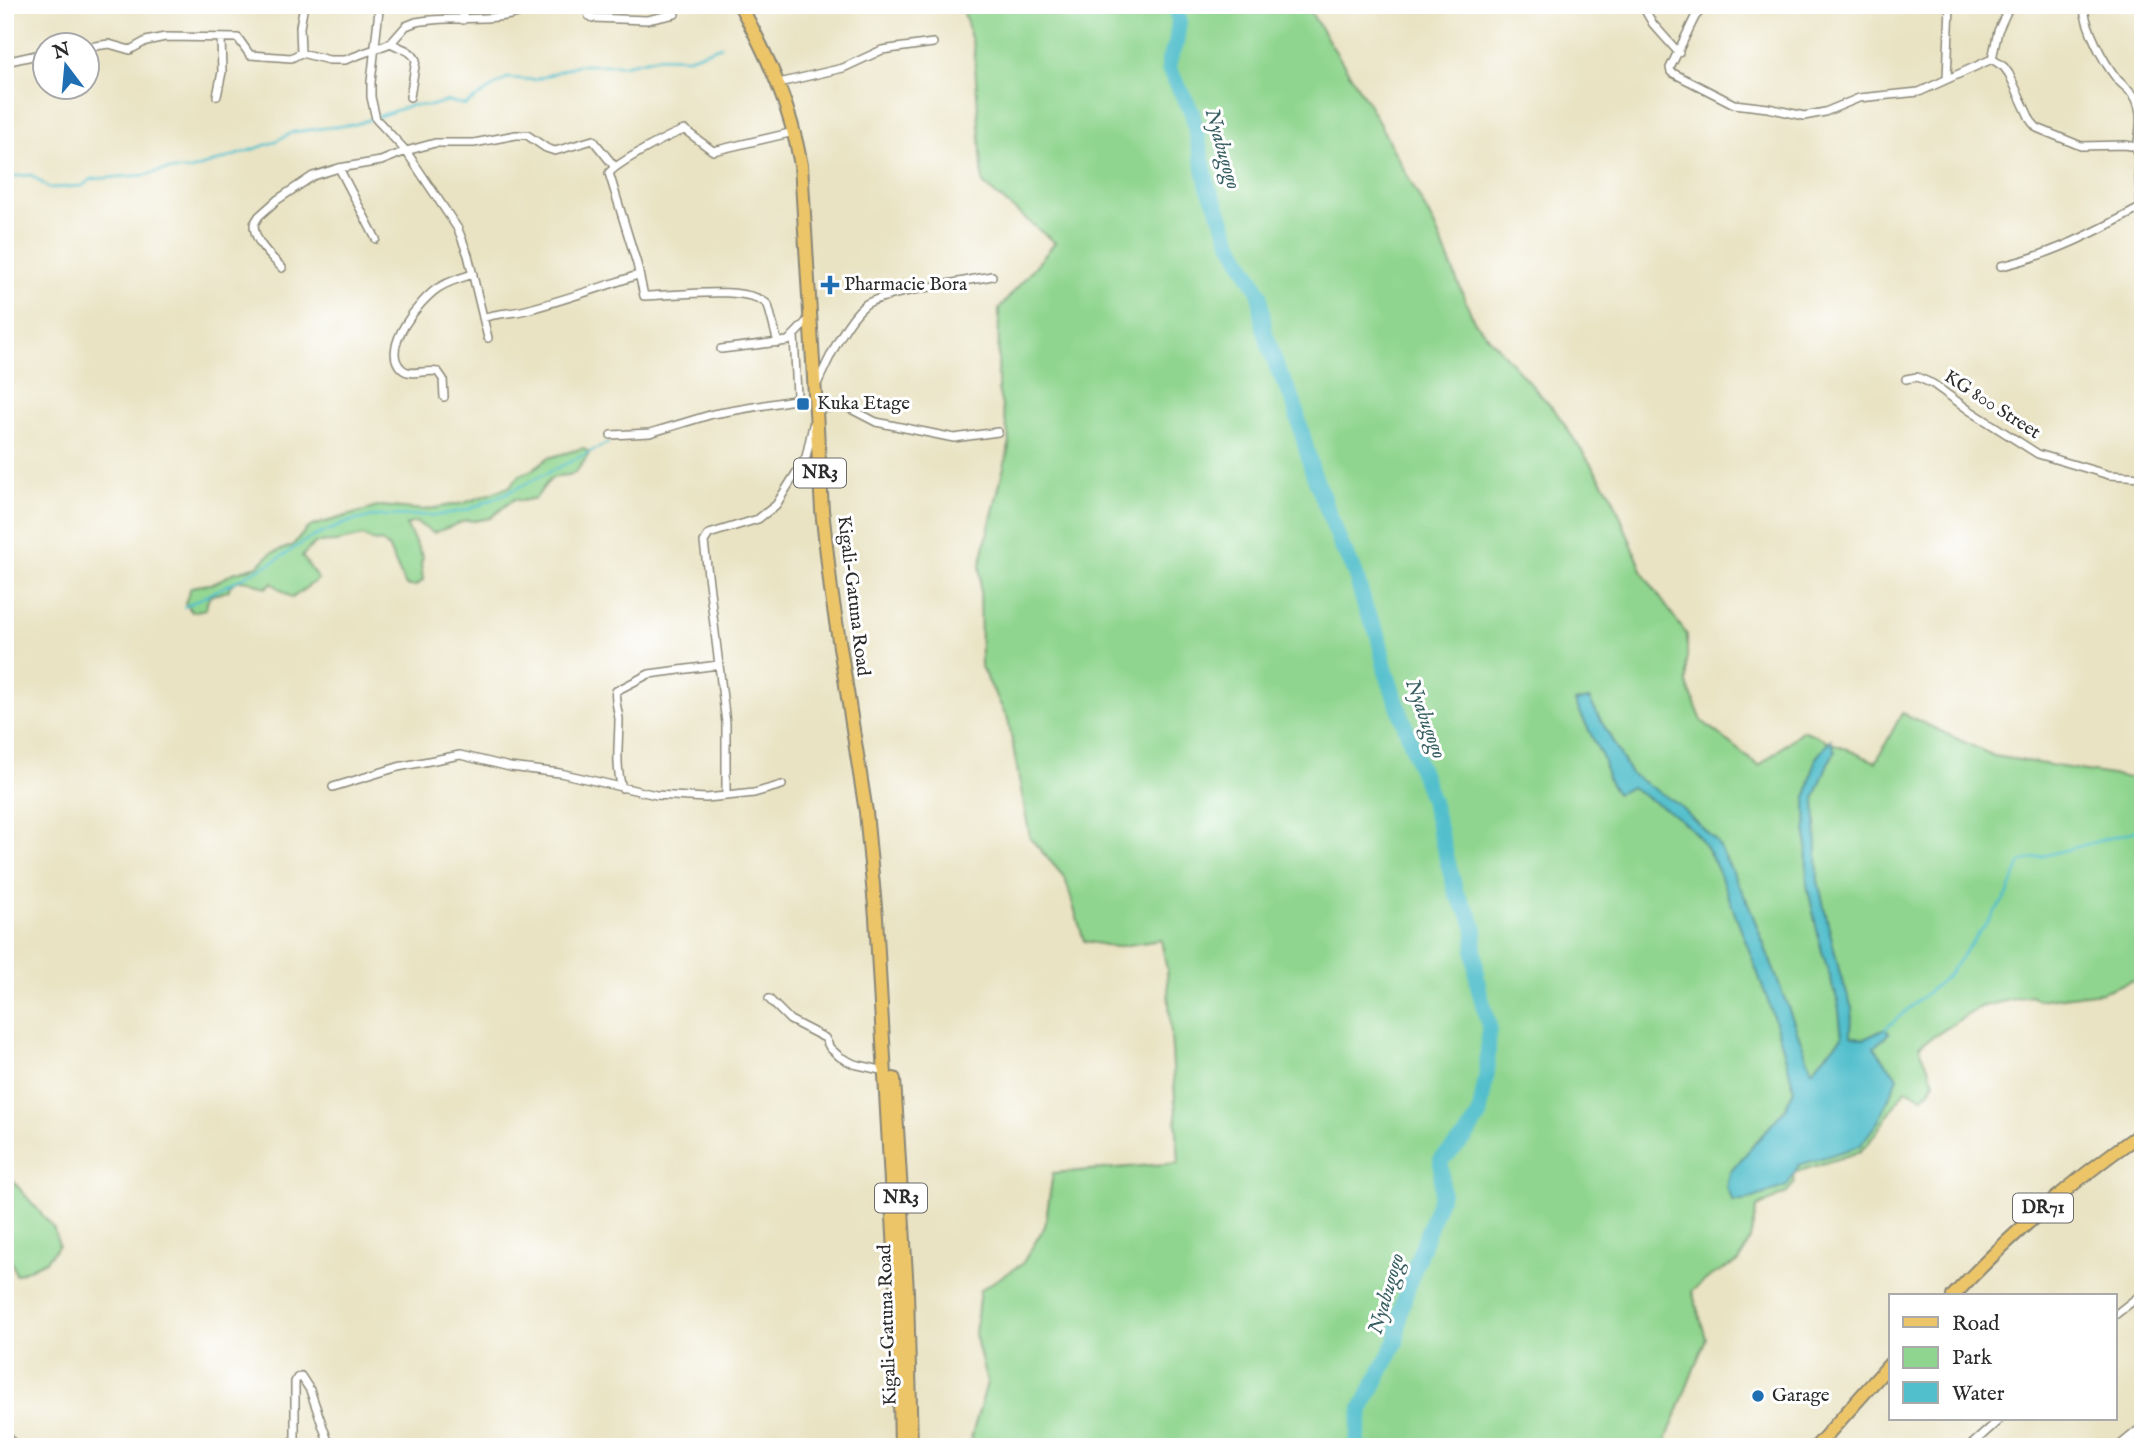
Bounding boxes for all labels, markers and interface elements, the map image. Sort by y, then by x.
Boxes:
north arrow [32,32,102,102]
text: N [50,38,74,66]
water label: Nyabugogo [1198,105,1246,193]
place label: Pharmacie Bora [844,273,968,297]
marker: Pharmacie Bora [822,277,838,293]
street label: KG 800 Street [1939,365,2045,445]
place label: Kuka Etage [817,392,910,416]
marker: Kuka Etage [795,396,811,412]
road number: NR3 [794,458,846,488]
street label: Kigali-Gatuna Road [831,514,875,678]
water label: Nyabugogo [1398,675,1452,763]
road number: NR3 [875,1184,927,1212]
road number: DR71 [2013,1194,2073,1223]
street label: Kigali-Gatuna Road [873,1243,903,1406]
water label: Nyabugogo [1363,1250,1411,1338]
legend [1889,1294,2116,1420]
text: Road [1952,1311,2000,1338]
text: Park [1952,1345,1993,1372]
text: Water [1952,1381,2005,1408]
place label: Garage [1772,1384,1830,1408]
marker: Garage [1750,1388,1766,1404]

